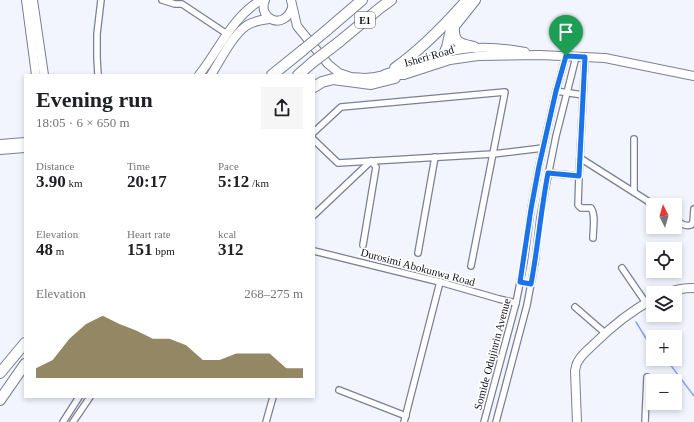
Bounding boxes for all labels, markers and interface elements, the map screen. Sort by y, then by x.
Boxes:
road number: E1 [355,12,375,28]
pin [549,15,583,56]
icon: arrive [555,21,577,43]
street label: Isheri Road [403,43,456,69]
text: Evening run [36,87,153,112]
button: share [261,87,303,129]
text: 18:05 · 6 × 650 m [36,115,130,130]
text: Distance [36,160,74,172]
text: Time [127,160,150,172]
text: Pace [218,160,239,172]
text: 3.90 [36,172,66,191]
text: 20:17 [127,172,167,191]
text: 5:12 [218,172,249,191]
text: km [66,177,83,189]
text: /km [249,177,269,189]
north arrow [646,198,682,234]
map controls [646,198,682,410]
text: Elevation [36,228,78,240]
text: Heart rate [127,228,171,240]
text: kcal [218,228,236,240]
text: 48 [36,240,53,259]
text: 151 [127,240,153,259]
text: 312 [218,240,244,259]
button: locate [646,242,682,278]
text: m [53,245,64,257]
text: bpm [153,245,175,257]
street label: Durosimi Abokunwa Road [359,246,477,288]
text: Elevation [36,286,86,301]
text: 268–275 m [244,286,303,301]
button: layers [646,286,682,322]
street label: Somide Odujinrin Avenue [471,297,513,411]
button: + [646,330,682,366]
button: − [646,374,682,410]

